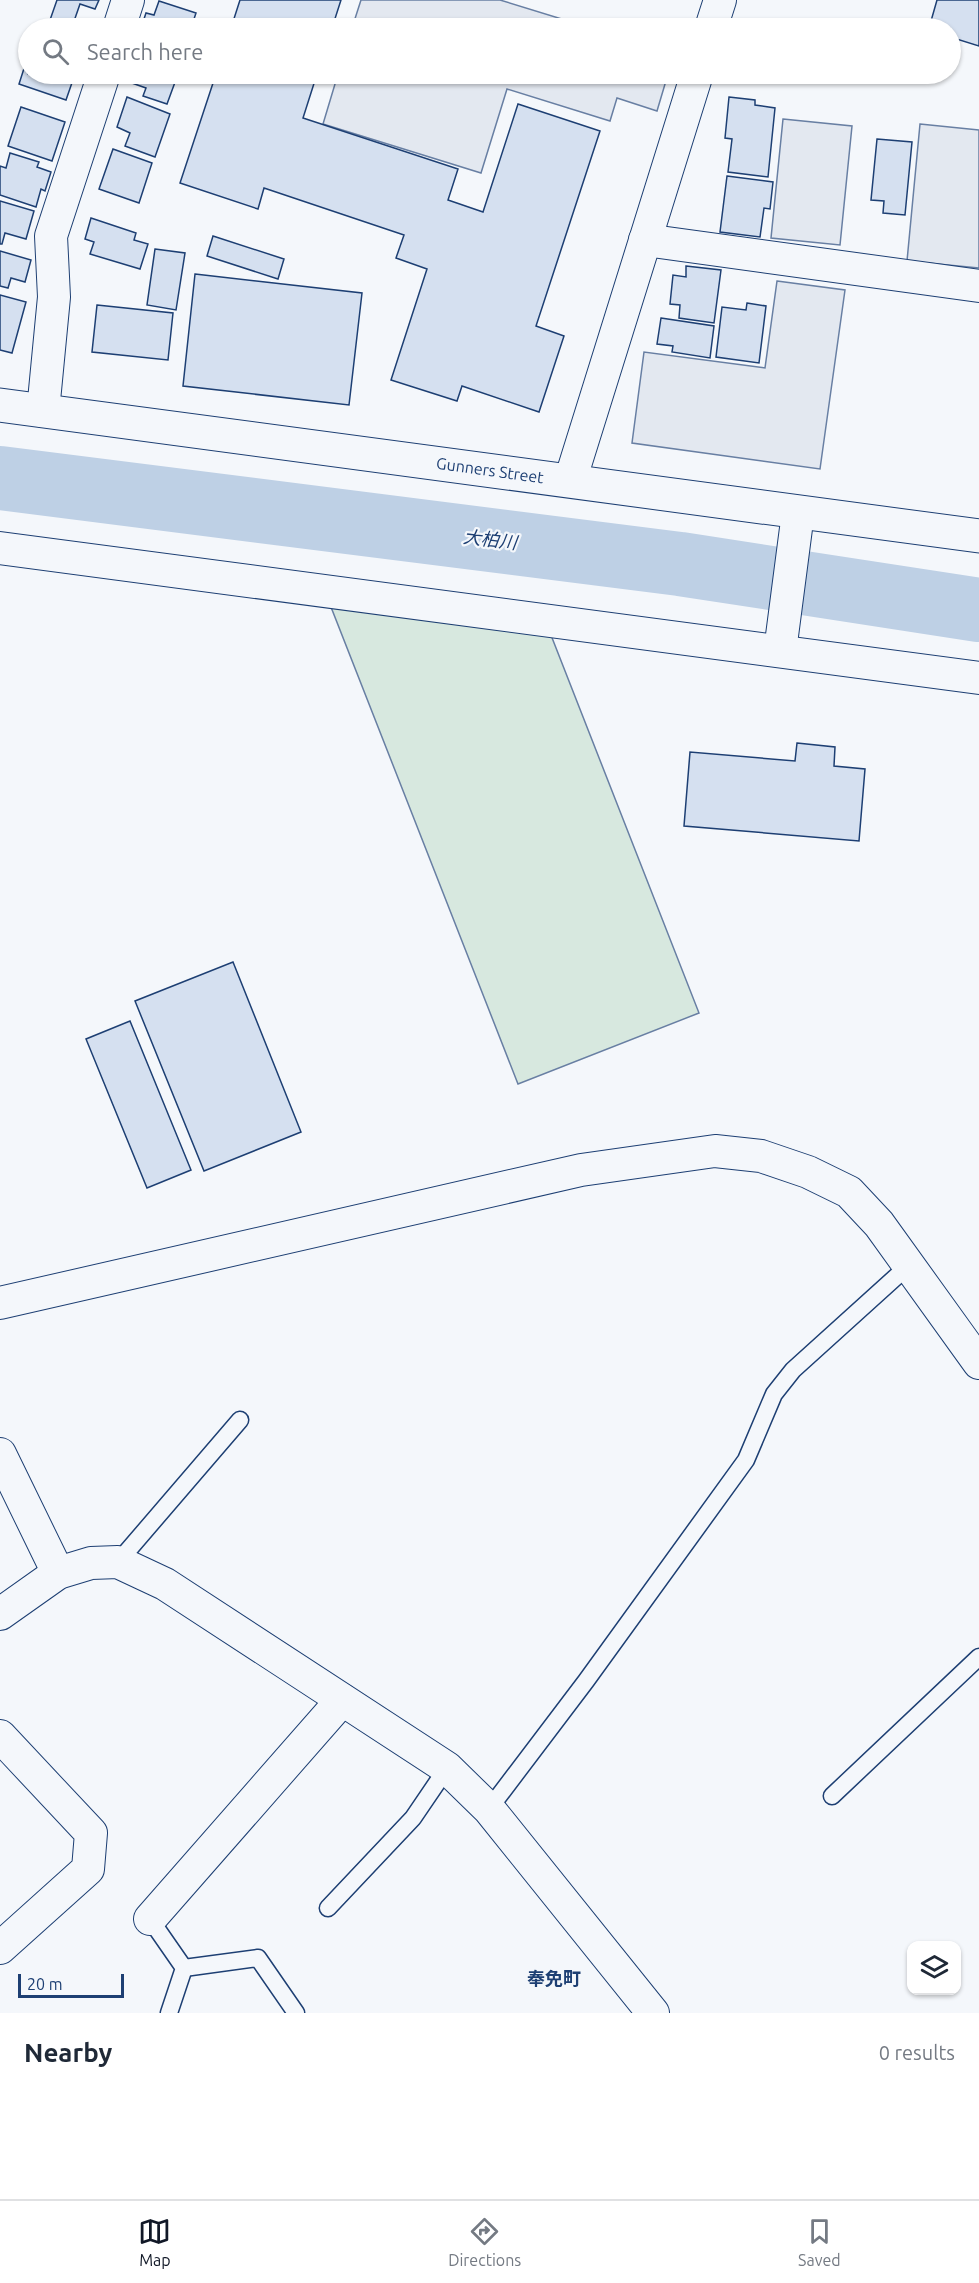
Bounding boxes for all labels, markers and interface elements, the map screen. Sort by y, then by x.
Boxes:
search box [18,18,961,84]
icon: search [39,35,72,68]
text: Search here [87,39,203,64]
street label: Gunners Street [435,454,546,487]
water label: 大柏川 [462,526,520,552]
map controls [907,1941,961,1995]
button: layers [907,1941,961,1995]
district label: 奉免町 [527,1968,581,1988]
scale bar [18,1971,124,1998]
text: 20 m [27,1975,63,1993]
text: Nearby [24,2038,112,2067]
text: 0 results [879,2041,955,2064]
tab: Map [138,2215,171,2269]
tab: Directions [448,2215,521,2269]
tab: Saved [798,2215,841,2269]

